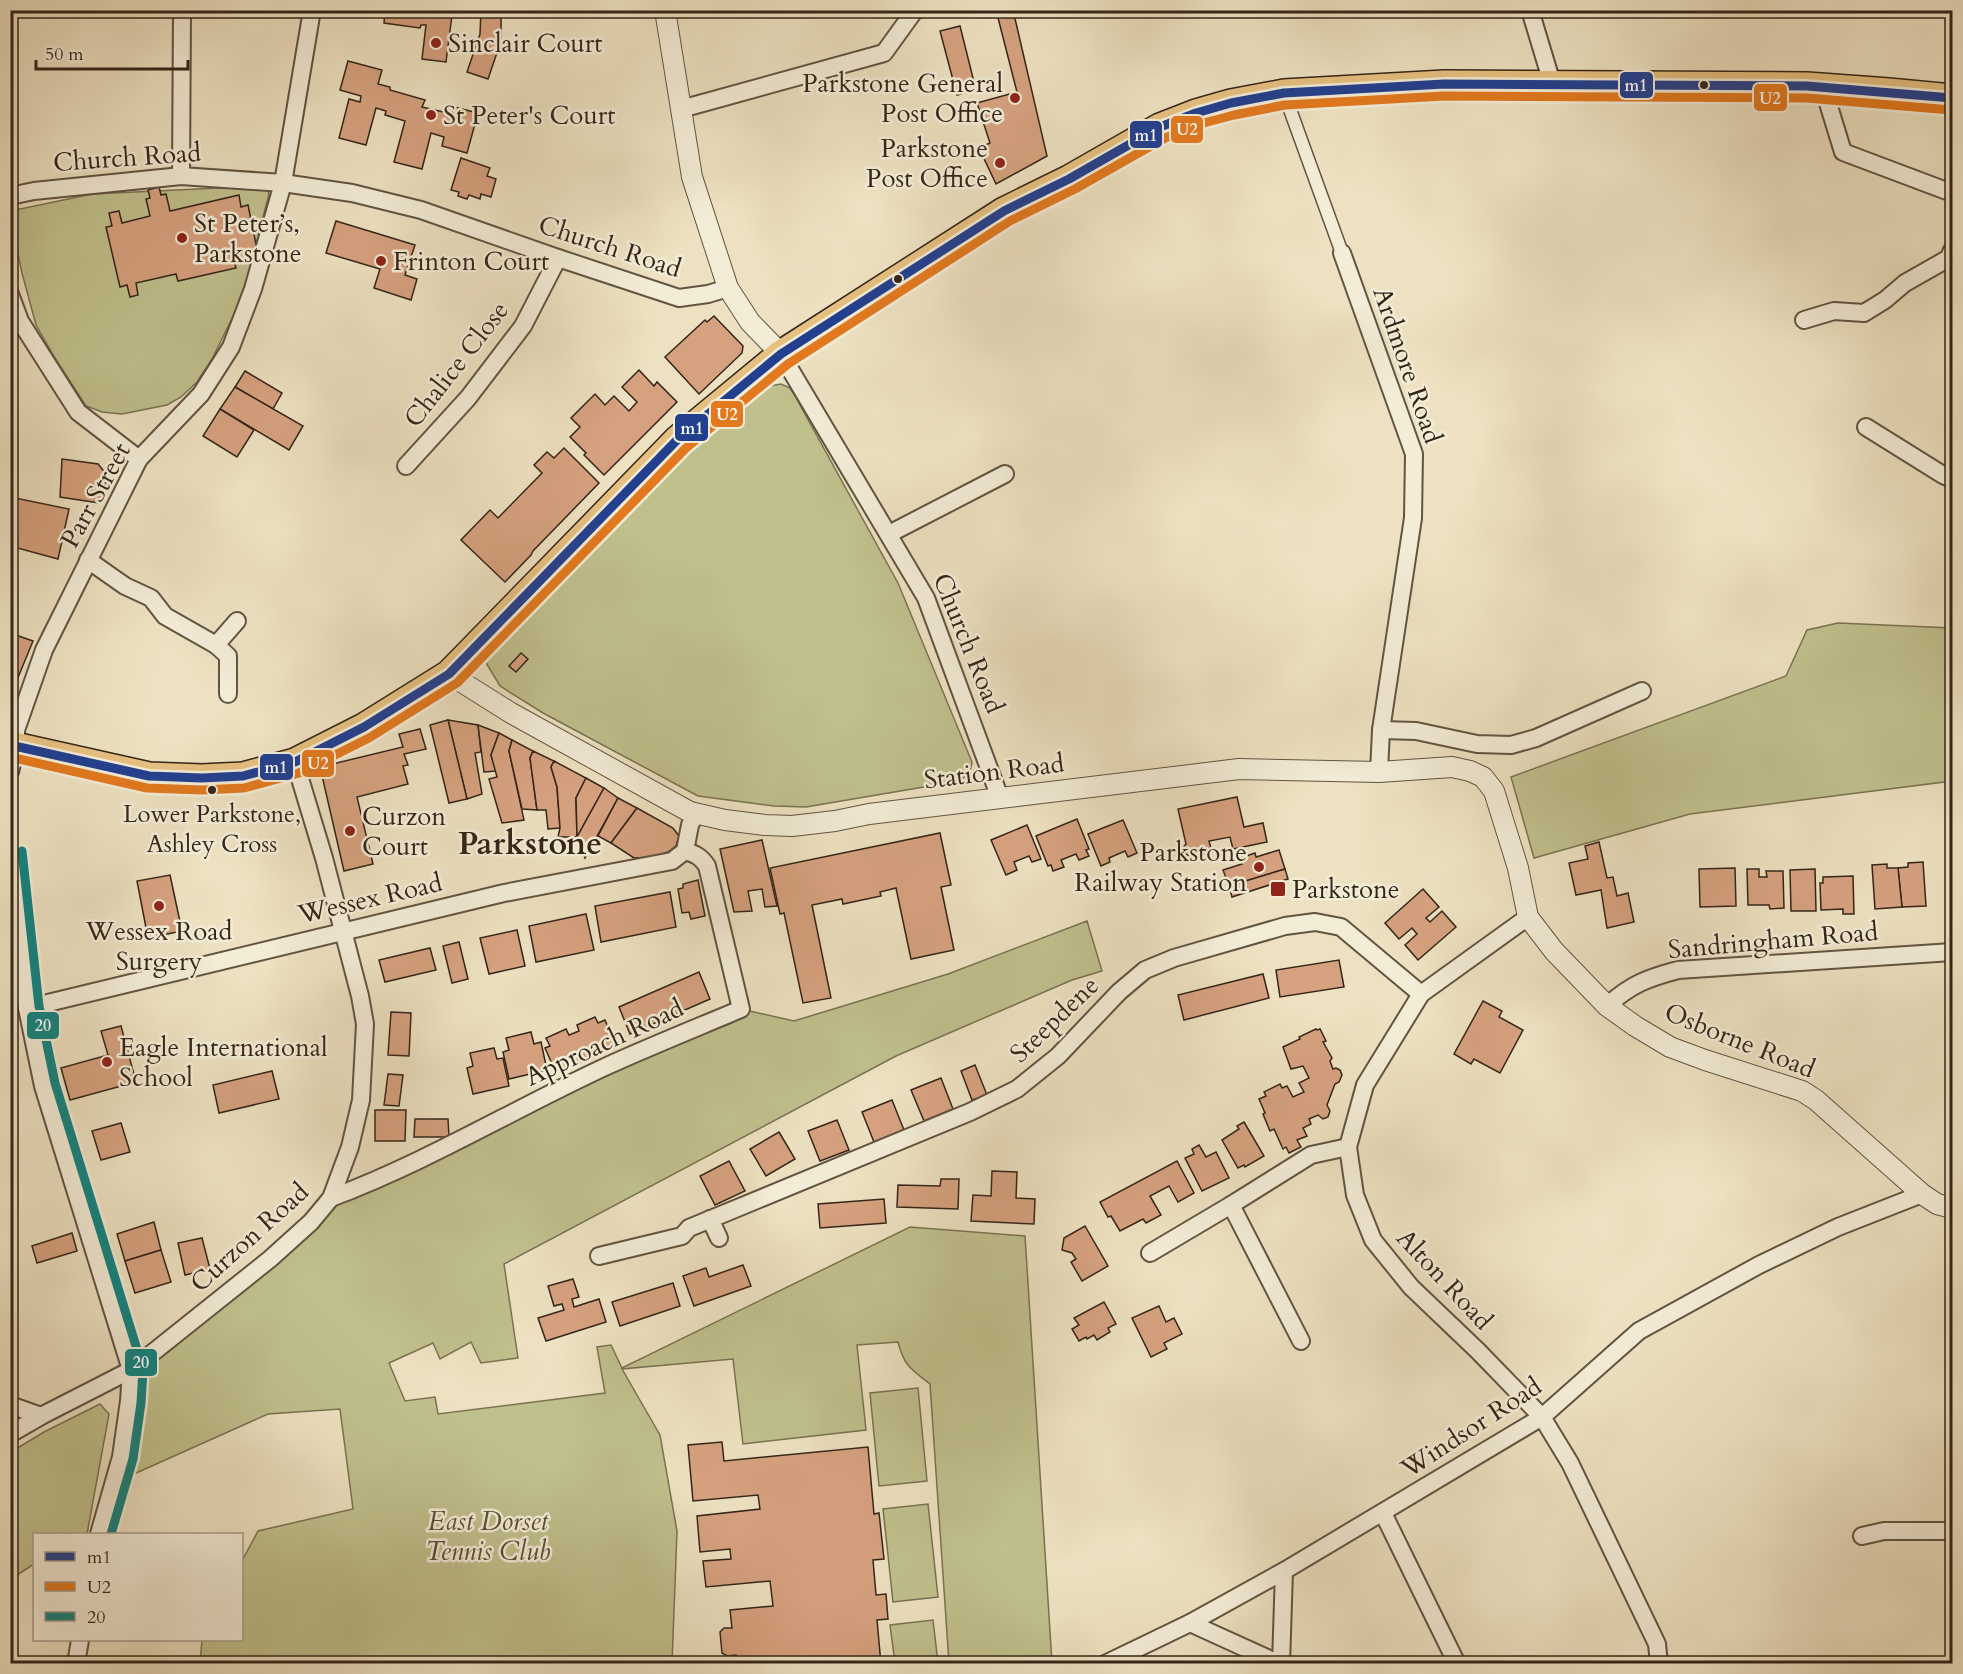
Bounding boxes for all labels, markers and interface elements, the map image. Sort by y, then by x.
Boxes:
place label: Sinclair Court [448,26,603,61]
scale bar [36,33,188,71]
marker: Sinclair Court [429,36,443,50]
text: 50 m [45,42,84,67]
place label: Parkstone General Post Office [802,66,1003,131]
line badge: m1 [1619,71,1654,99]
text: m1 [1625,75,1647,97]
unlabelled marker [1698,79,1710,91]
line badge: U2 [1753,83,1788,112]
text: U2 [1759,88,1781,110]
marker: Parkstone General Post Office [1008,91,1022,105]
place label: St Peter's Court [443,98,615,133]
marker: St Peter's Court [424,108,438,122]
line badge: U2 [1170,115,1204,144]
text: U2 [1176,119,1198,141]
line badge: m1 [1129,120,1163,149]
text: m1 [1135,125,1157,147]
place label: Parkstone Post Office [866,131,988,196]
street label: Church Road [52,135,202,180]
marker: Parkstone Post Office [993,156,1007,170]
place label: St Peter’s, Parkstone [194,206,302,271]
street label: Church Road [534,207,686,286]
marker: St Peter’s, Parkstone [175,231,189,245]
place label: Frinton Court [393,244,549,279]
marker: Frinton Court [374,254,388,268]
unlabelled marker [892,273,904,285]
street label: Ardmore Road [1364,282,1451,448]
street label: Chalice Close [396,294,517,435]
line badge: U2 [710,400,744,428]
text: U2 [716,404,738,426]
line badge: m1 [674,413,709,442]
text: m1 [681,418,703,440]
street label: Parr Street [52,436,139,554]
street label: Church Road [925,568,1013,719]
street label: Station Road [922,746,1066,797]
line badge: U2 [301,749,335,778]
line badge: m1 [259,753,294,781]
text: U2 [307,753,329,775]
text: m1 [265,757,287,779]
marker: Lower Parkstone, Ashley Cross [206,784,218,796]
place label: Lower Parkstone, Ashley Cross [123,798,301,861]
place label: Curzon Court [362,799,446,864]
district label: Parkstone [458,822,602,866]
marker: Curzon Court [343,824,357,838]
place label: Parkstone Railway Station [1074,835,1247,900]
marker: Parkstone Railway Station [1252,860,1266,874]
street label: Wessex Road [294,865,446,932]
place label: Parkstone [1292,872,1400,907]
marker: Parkstone [1269,880,1287,898]
marker: Wessex Road Surgery [152,899,166,913]
place label: Wessex Road Surgery [85,914,233,979]
street label: Sandringham Road [1667,914,1880,967]
street label: Steepdene [1002,968,1106,1070]
street label: Approach Road [519,990,689,1094]
street label: Osborne Road [1659,994,1820,1087]
line badge: 20 [26,1011,60,1040]
text: 20 [35,1015,51,1037]
place label: Eagle International School [119,1030,328,1095]
marker: Eagle International School [100,1055,114,1069]
street label: Curzon Road [183,1175,316,1300]
street label: Alton Road [1389,1221,1501,1338]
line badge: 20 [124,1348,158,1377]
text: 20 [133,1352,149,1374]
street label: Windsor Road [1393,1369,1548,1486]
park label: East Dorset Tennis Club [426,1504,550,1569]
legend [33,1533,243,1641]
text: m1 [87,1545,111,1570]
text: U2 [87,1575,111,1600]
text: 20 [87,1605,105,1630]

